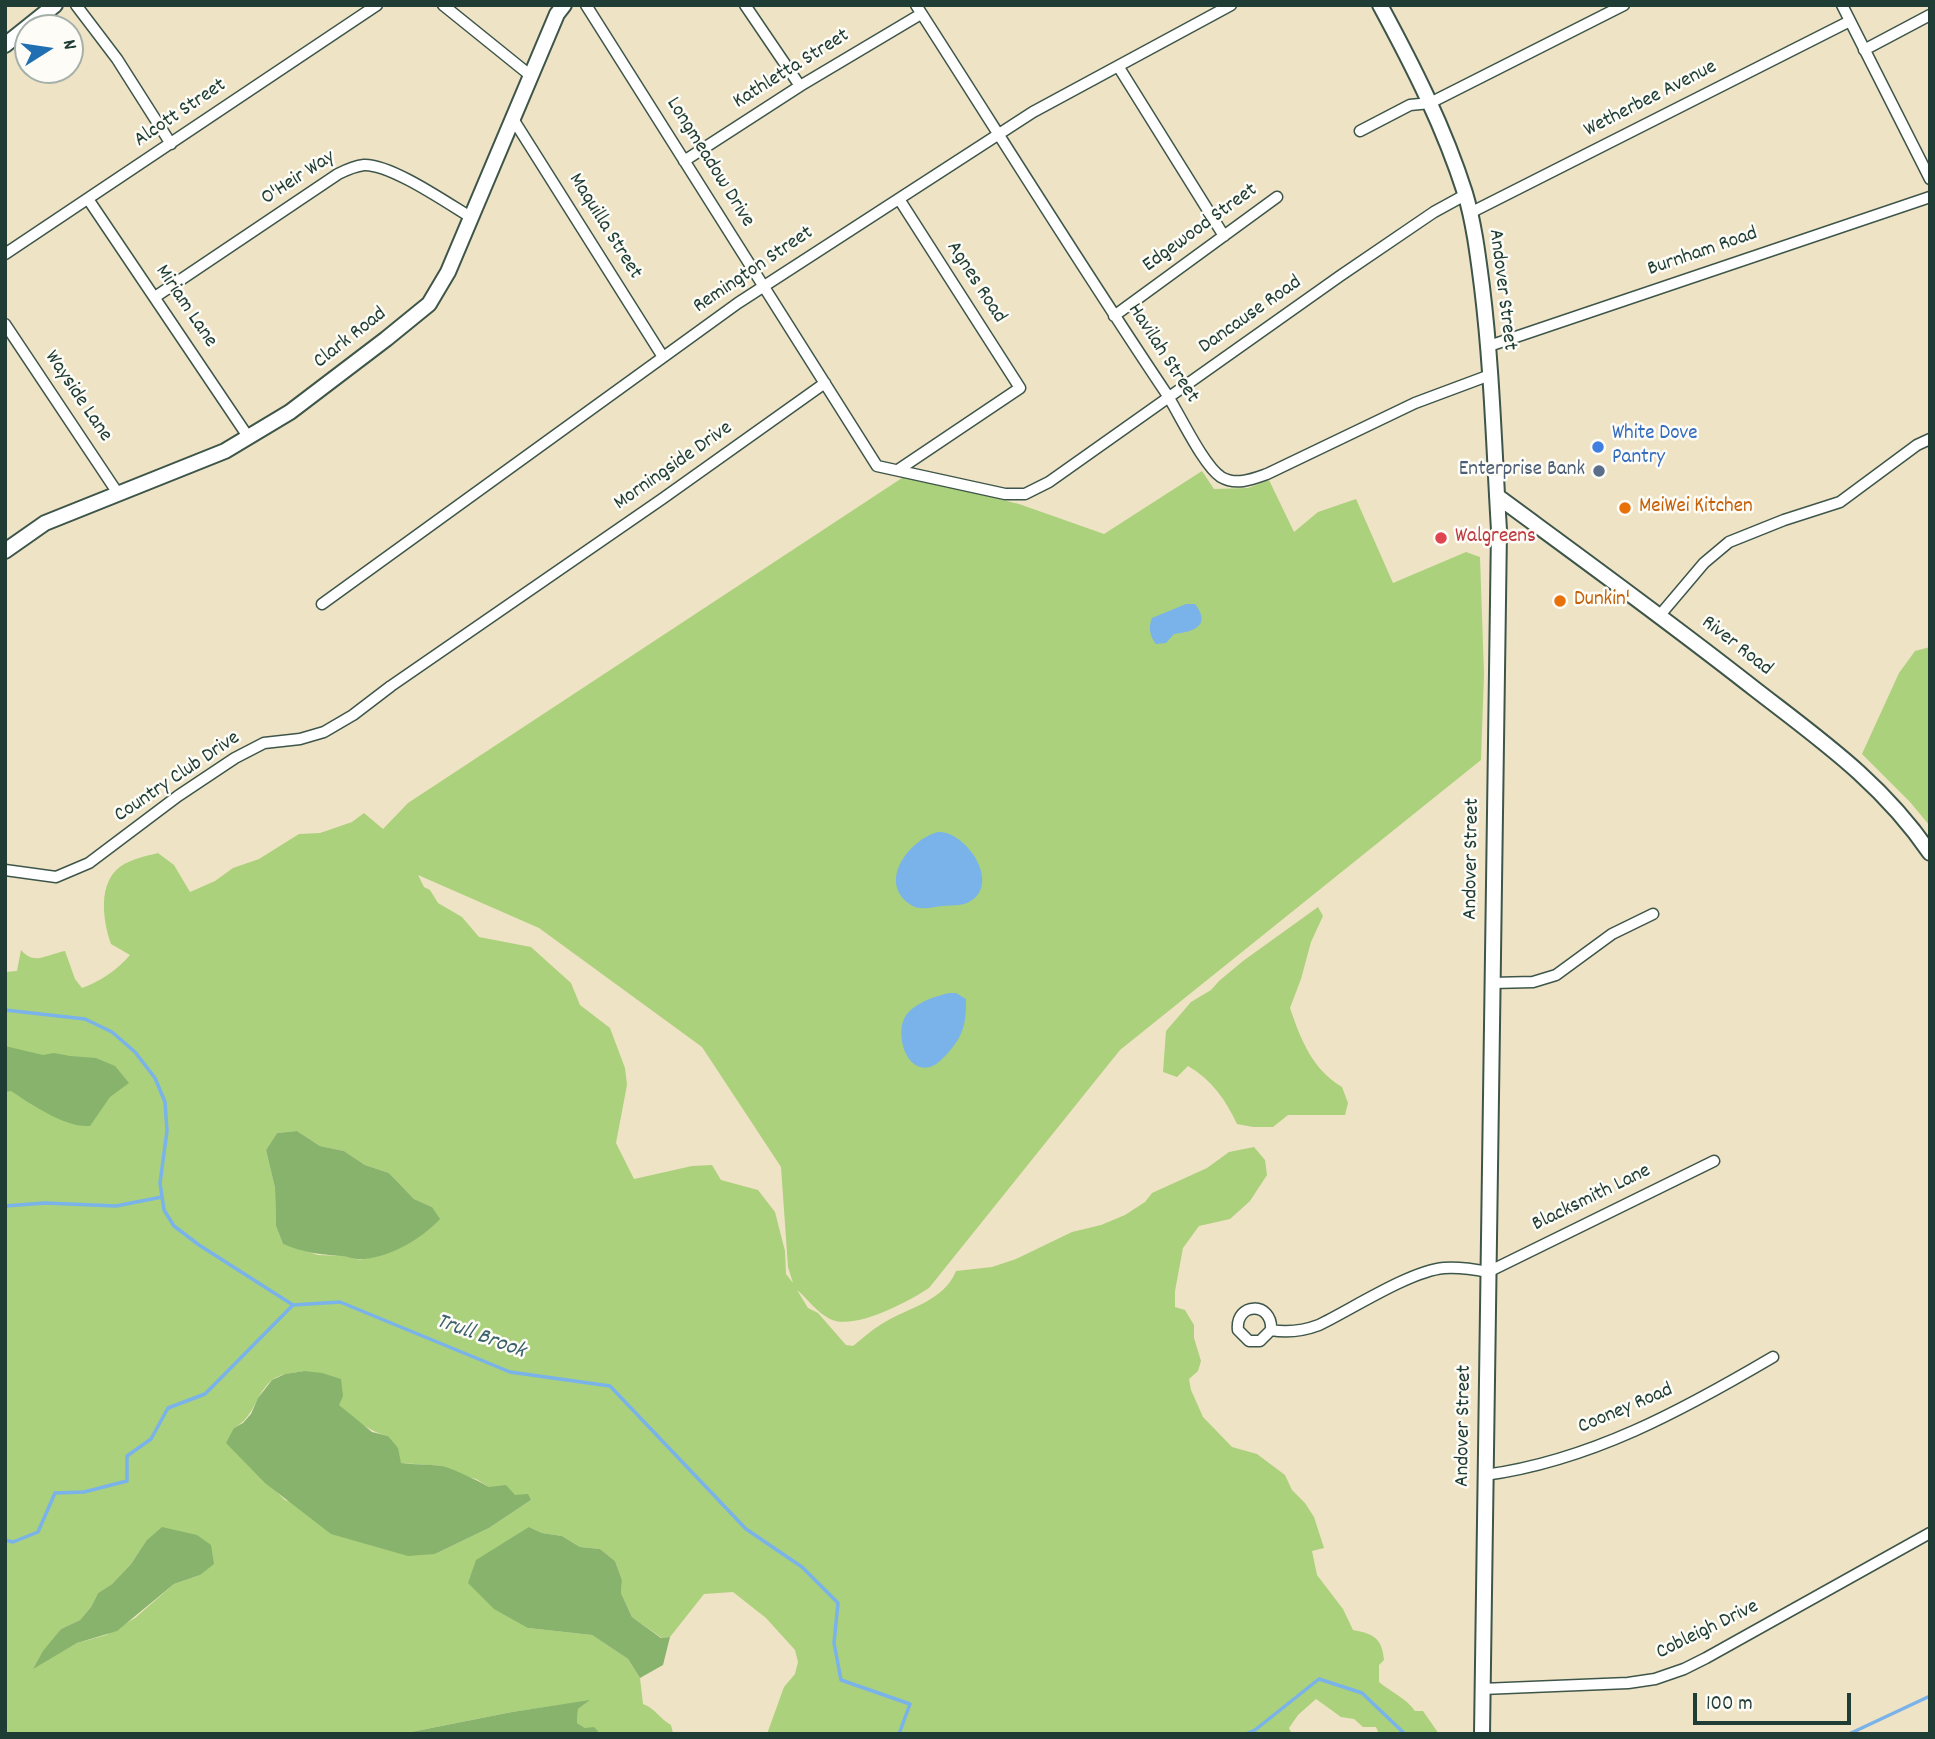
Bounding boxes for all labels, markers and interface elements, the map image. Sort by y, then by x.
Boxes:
north arrow [14,14,84,84]
street label: Kathletta Street [729,24,855,116]
text: N [54,38,82,52]
street label: Wetherbee Avenue [1580,56,1722,144]
street label: Alcott Street [130,74,232,154]
street label: Longmeadow Drive [659,93,759,233]
street label: O'Heir Way [257,146,341,212]
street label: Maquilla Street [561,169,647,285]
street label: Edgewood Street [1139,179,1263,279]
street label: Remington Street [689,222,819,320]
street label: Burnham Road [1645,222,1761,284]
street label: Andover Street [1481,228,1521,352]
street label: Agnes Road [939,237,1011,329]
street label: Miriam Lane [148,261,222,353]
street label: Dancause Road [1195,271,1307,361]
street label: Havilah Street [1121,300,1203,408]
street label: Clark Road [309,303,393,375]
street label: Wayside Lane [37,347,117,447]
street label: Morningside Drive [610,417,738,517]
place label: White Dove Pantry [1612,422,1697,472]
marker: White Dove Pantry [1590,439,1606,455]
place label: Enterprise Bank [1459,458,1585,484]
marker: Enterprise Bank [1591,463,1607,479]
place label: MeiWei Kitchen [1639,495,1753,521]
marker: MeiWei Kitchen [1617,500,1633,516]
place label: Walgreens [1455,525,1536,551]
marker: Walgreens [1433,530,1449,546]
place label: Dunkin' [1574,588,1630,614]
marker: Dunkin' [1552,593,1568,609]
street label: River Road [1695,611,1777,683]
street label: Country Club Drive [110,727,246,829]
street label: Andover Street [1459,798,1487,920]
street label: Blacksmith Lane [1529,1160,1655,1238]
water label: Trull Brook [431,1309,529,1367]
street label: Andover Street [1451,1365,1479,1487]
street label: Cooney Road [1575,1379,1677,1441]
street label: Cobleigh Drive [1653,1595,1763,1667]
scale bar [1697,1680,1854,1724]
text: 100 m [1706,1690,1753,1720]

